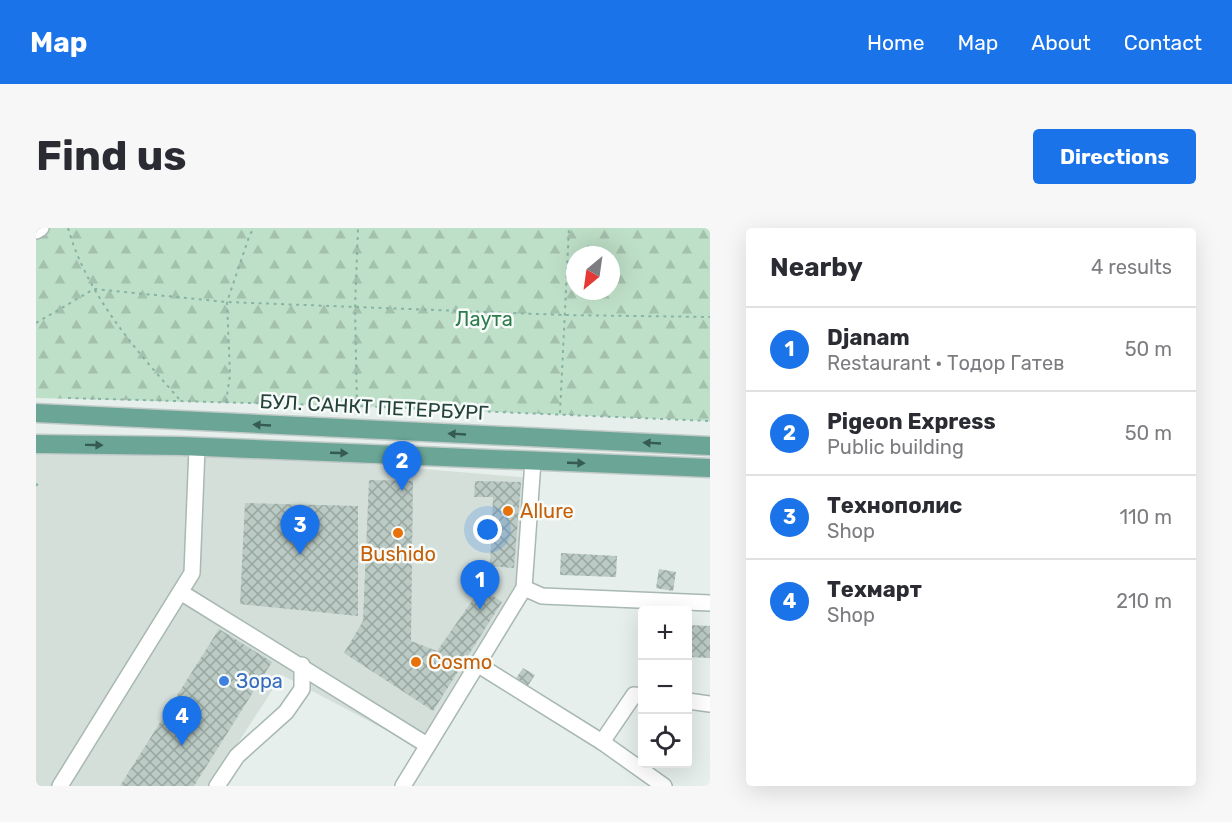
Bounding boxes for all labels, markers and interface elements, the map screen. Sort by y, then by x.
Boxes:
text: Map [30,26,87,59]
text: Home [867,30,924,55]
text: Map [957,30,998,55]
text: About [1031,30,1091,55]
text: Contact [1124,30,1202,55]
button: Directions [1033,129,1196,184]
text: Find us [36,131,187,181]
north arrow [566,246,620,300]
text: Nearby [770,252,863,283]
text: 4 results [1091,255,1172,279]
park label: Лаута [455,307,513,331]
text: Djanam [827,324,910,351]
text: 1 [785,337,794,361]
text: 50 m [1125,337,1172,361]
text: Restaurant · Тодор Гатев [827,351,1064,375]
street label: БУЛ. САНКТ ПЕТЕРБУРГ [259,389,489,425]
text: Pigeon Express [827,408,996,435]
one-way arrow [252,420,271,429]
text: 2 [783,421,796,445]
text: 50 m [1125,421,1172,445]
one-way arrow [447,429,466,438]
text: Public building [827,435,964,459]
one-way arrow [642,438,661,447]
one-way arrow [85,440,104,450]
pin: 2 [382,442,422,491]
one-way arrow [330,448,349,457]
one-way arrow [567,458,586,467]
text: Технополис [827,492,962,519]
place label: Allure [520,499,574,523]
marker: Allure [501,504,515,518]
text: 3 [783,505,796,529]
text: 110 m [1120,505,1172,529]
pin: 3 [280,506,320,555]
your location [473,515,502,544]
text: Shop [827,519,875,543]
marker: Bushido [391,526,405,540]
place label: Bushido [360,542,436,566]
pin: 1 [460,560,500,610]
text: Техмарт [827,576,922,603]
text: 4 [783,589,796,613]
text: 210 m [1116,589,1172,613]
text: Shop [827,603,875,627]
map controls [638,606,692,768]
button: + [638,606,692,660]
place label: Cosmo [428,650,492,674]
marker: Cosmo [409,655,423,669]
button: − [638,660,692,714]
place label: Зора [236,669,283,693]
marker: Зора [217,674,231,688]
pin: 4 [162,696,202,746]
button: locate [638,714,692,768]

